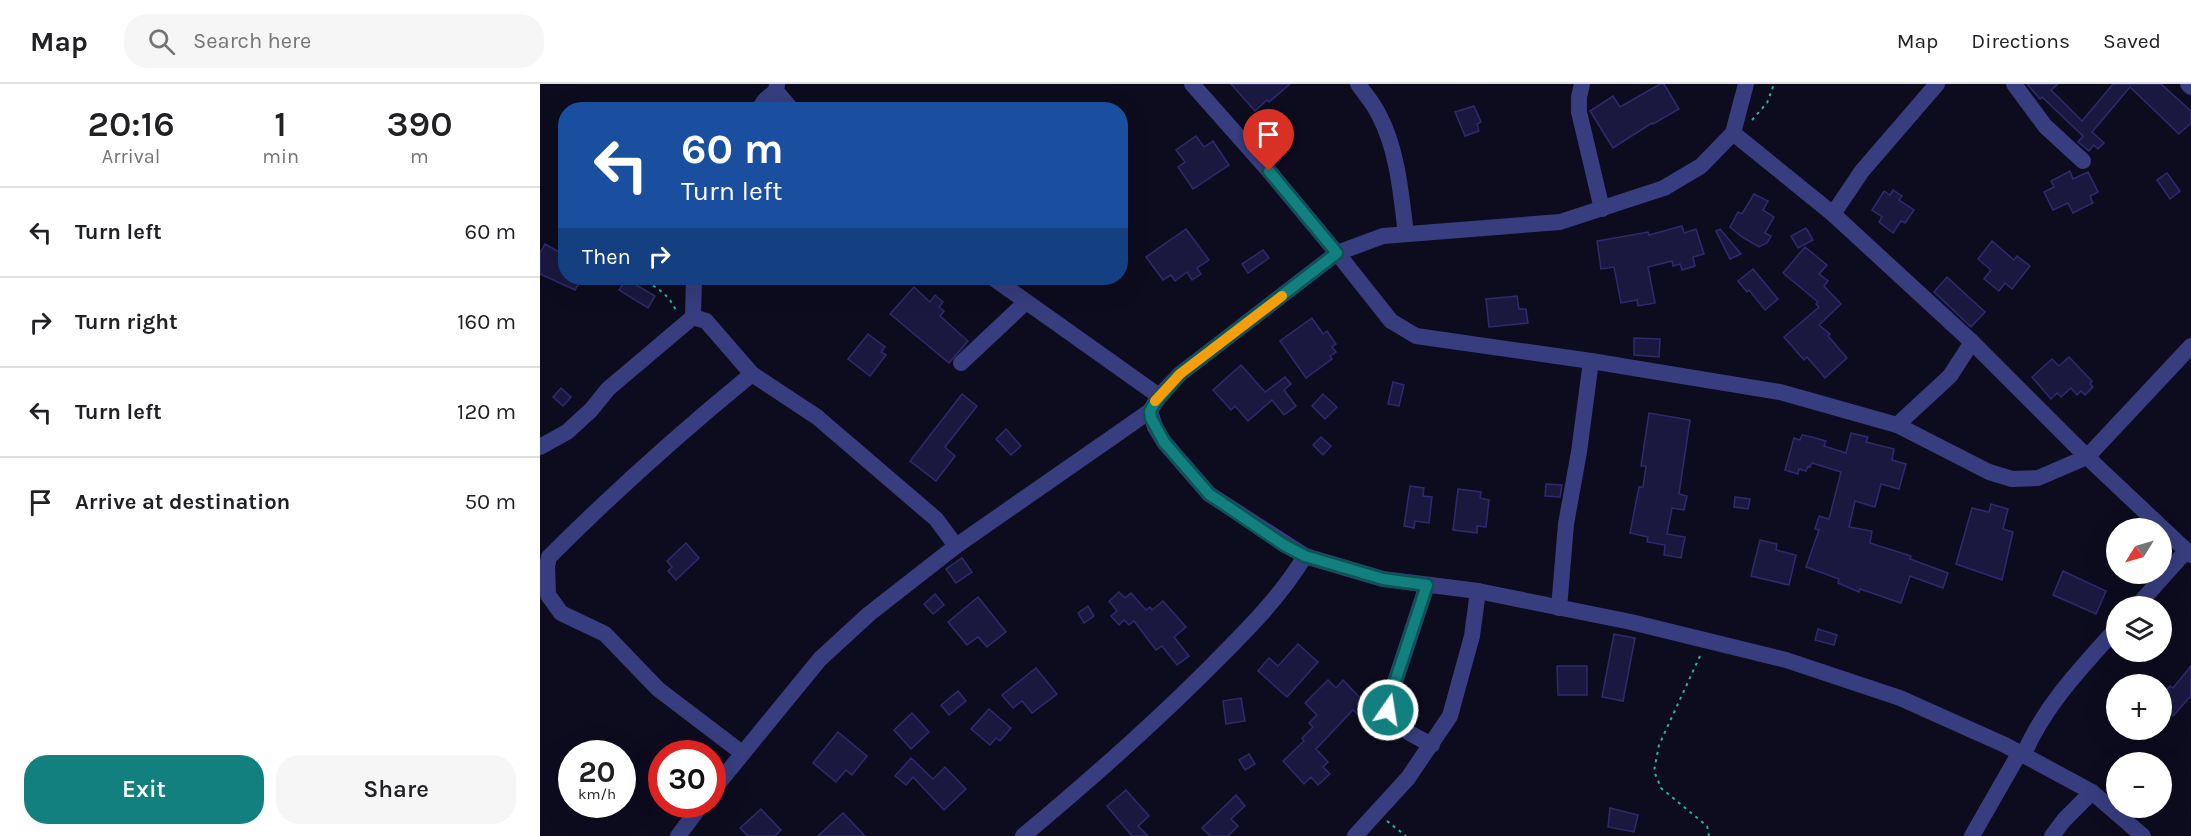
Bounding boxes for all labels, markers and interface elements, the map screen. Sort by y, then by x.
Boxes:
search box [124,14,544,68]
text: Map [30,25,88,58]
icon: search [145,25,178,58]
text: Search here [193,28,311,54]
text: Map [1897,29,1938,53]
text: Directions [1971,29,2070,53]
text: Saved [2103,29,2161,53]
text: 20:16 [87,103,175,145]
text: 1 [274,103,287,145]
text: 390 [386,103,453,145]
pin [1243,109,1294,171]
icon: arrive [1252,118,1285,151]
text: 60 m [681,124,784,174]
icon: left [582,126,660,204]
text: Arrival [102,145,160,168]
text: min [262,145,299,168]
text: m [410,145,429,168]
text: Turn left [681,175,782,207]
icon: left [24,216,57,249]
text: Turn left [75,219,162,245]
text: 60 m [465,219,516,245]
icon: right [643,240,676,273]
text: Then [582,244,631,270]
icon: right [24,306,57,339]
text: Turn right [75,309,178,335]
text: 160 m [457,309,516,335]
icon: left [24,396,57,429]
text: Turn left [75,399,162,425]
text: 120 m [457,399,516,425]
icon: arrive [24,486,57,519]
text: Arrive at destination [75,489,290,515]
text: 50 m [465,489,516,515]
north arrow [2106,518,2172,584]
map controls [2106,518,2172,818]
button: layers [2106,596,2172,662]
button: + [2106,674,2172,740]
position arrow [1356,678,1420,742]
speed limit sign: 30 [648,740,726,818]
button: − [2106,752,2172,818]
text: 20 [578,754,616,790]
button: Exit [24,755,264,824]
button: Share [276,755,516,824]
text: km/h [578,785,616,803]

